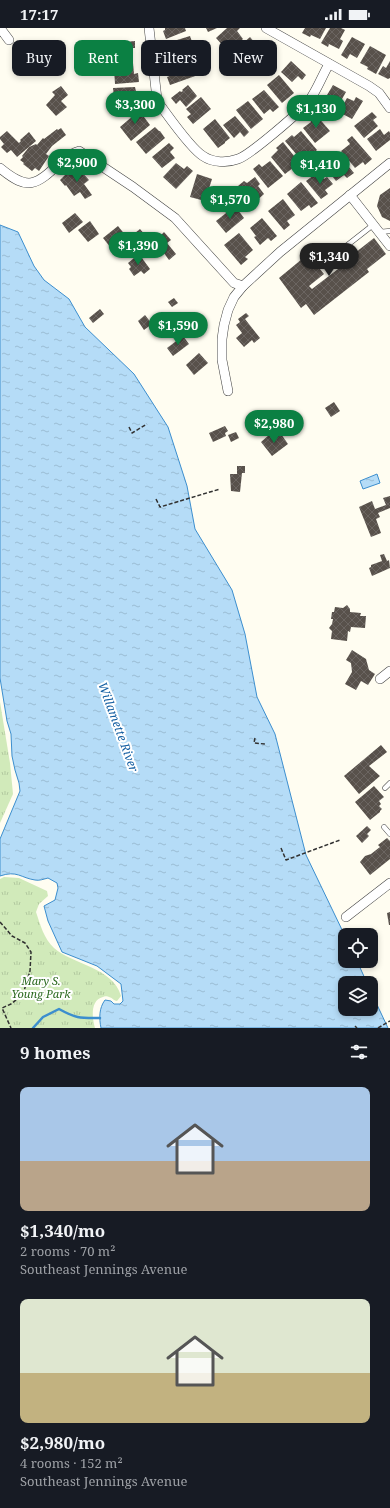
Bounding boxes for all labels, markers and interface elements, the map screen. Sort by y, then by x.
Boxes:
text: 17:17 [20,4,58,24]
chip: Buy [12,40,66,76]
chip: Rent [74,40,133,76]
chip: Filters [141,40,211,76]
chip: New [219,40,277,76]
pin: $3,300 [102,91,168,125]
text: $3,300 [115,95,155,113]
pin: $1,130 [283,95,349,129]
text: $1,130 [296,99,336,117]
pin: $2,900 [44,149,110,183]
pin: $1,410 [287,151,353,185]
text: $2,900 [57,153,97,171]
text: $1,410 [300,155,340,173]
pin: $1,570 [197,186,263,220]
text: $1,570 [210,190,250,208]
pin: $1,390 [105,232,171,266]
text: $1,390 [118,236,158,254]
pin: $1,340 [296,243,362,277]
text: $1,340 [309,247,349,265]
pin: $1,590 [145,312,211,346]
text: $1,590 [158,316,198,334]
pin: $2,980 [241,410,307,444]
text: $2,980 [254,414,294,432]
water label: Willamette River [94,679,143,775]
map controls [338,928,378,1016]
button: locate [338,928,378,968]
park label: Mary S. Young Park [11,973,71,1001]
button: layers [338,976,378,1016]
text: 9 homes [20,1041,90,1064]
icon: filters [348,1041,370,1063]
icon: home [159,1113,231,1185]
text: $1,340/mo [20,1219,105,1242]
text: 2 rooms · 70 m² [20,1242,115,1260]
text: Southeast Jennings Avenue [20,1260,187,1278]
icon: home [159,1325,231,1397]
text: $2,980/mo [20,1431,105,1454]
text: 4 rooms · 152 m² [20,1454,123,1472]
text: Southeast Jennings Avenue [20,1472,187,1490]

